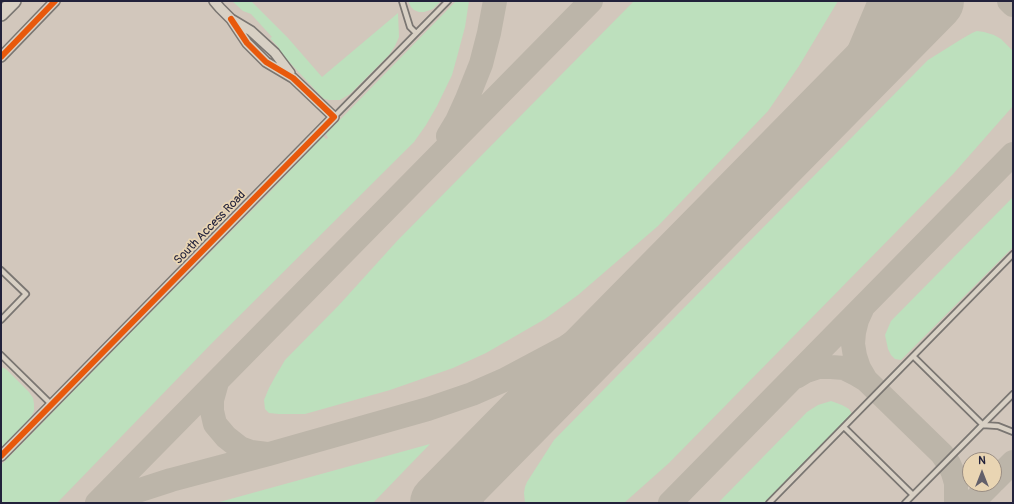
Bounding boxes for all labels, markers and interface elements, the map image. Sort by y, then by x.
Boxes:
street label: South Access Road [171,188,249,268]
north arrow [962,452,1002,492]
text: N [978,454,986,467]

